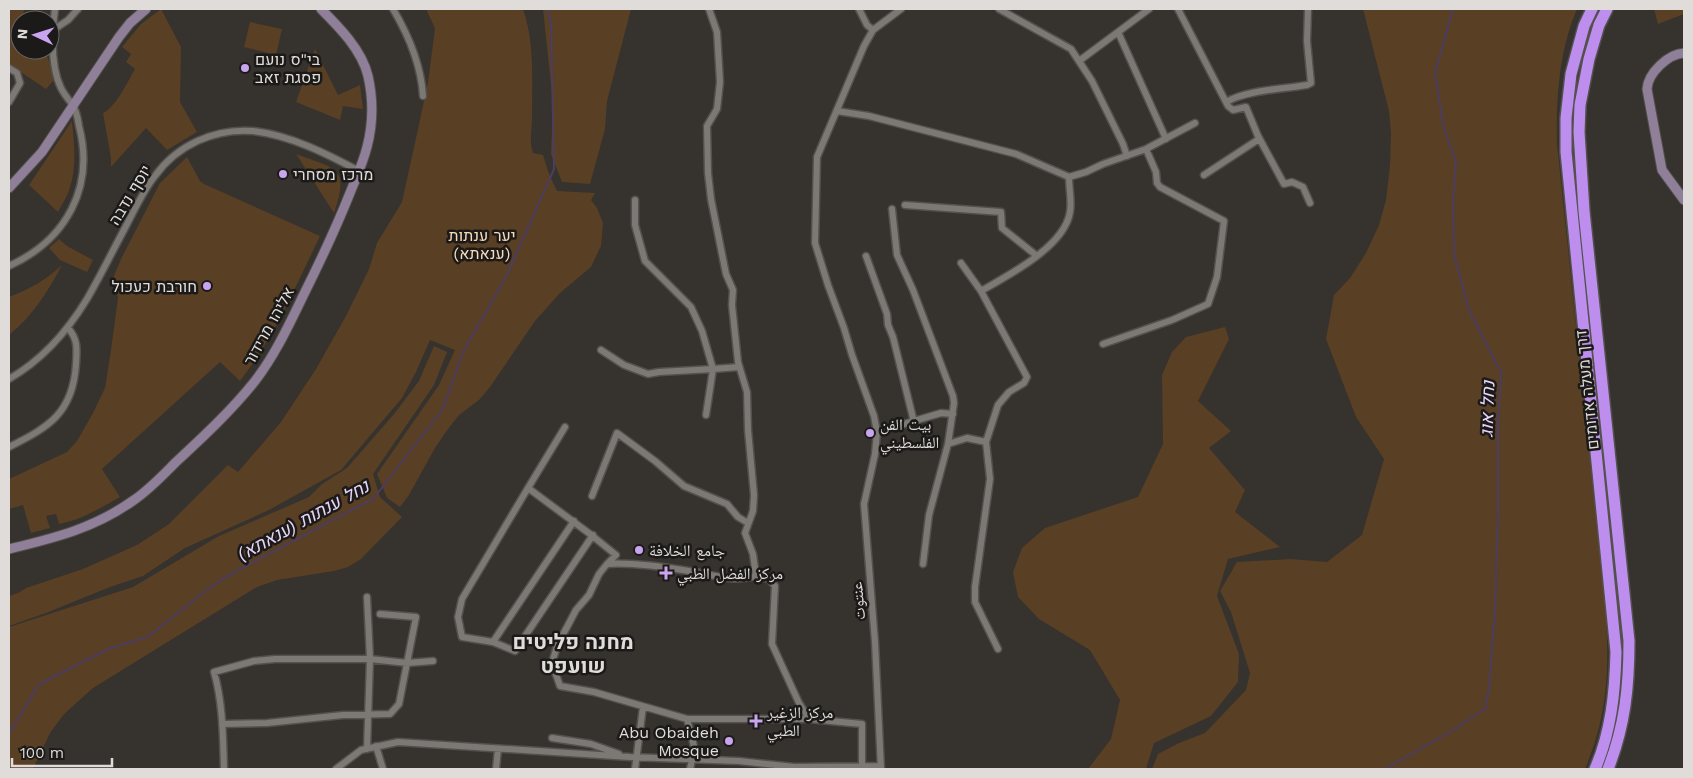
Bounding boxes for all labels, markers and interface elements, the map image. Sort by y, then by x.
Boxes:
north arrow [10,10,60,60]
text: N [14,28,30,40]
place label: בי"ס נועם פסגת זאב [255,50,321,87]
marker: בי"ס נועם פסגת זאב [239,62,251,74]
street label: יוסף נדבה [105,162,155,228]
place label: מרכז מסחרי [293,165,373,184]
marker: מרכז מסחרי [277,168,289,180]
park label: יער ענתות (ענאתא) [448,226,516,263]
place label: חורבת כעכול [111,277,197,296]
marker: חורבת כעכול [201,280,213,292]
street label: אליהו מרידור [240,284,298,368]
street label: דרך מעלה אדומים [1571,329,1603,451]
water label: נחל אוג [1476,379,1499,438]
place label: بيت الفن الفلسطيني [880,415,939,455]
marker: بيت الفن الفلسطيني [864,427,876,439]
water label: נחל ענתות (ענאתא) [234,474,374,565]
place label: جامع الخلافة [649,541,725,561]
marker: جامع الخلافة [633,544,645,556]
place label: مركز الفضل الطبي [677,564,783,586]
marker: مركز الفضل الطبي [659,566,673,580]
street label: عنتوت [847,581,869,621]
district label: מחנה פליטים שועפט [512,629,634,678]
place label: مركز الزغير الطبي [766,703,833,743]
marker: مركز الزغير الطبي [749,714,763,728]
place label: Abu Obaideh Mosque [619,723,719,760]
marker: Abu Obaideh Mosque [723,735,735,747]
scale bar [12,736,112,768]
text: 100 m [20,744,64,762]

